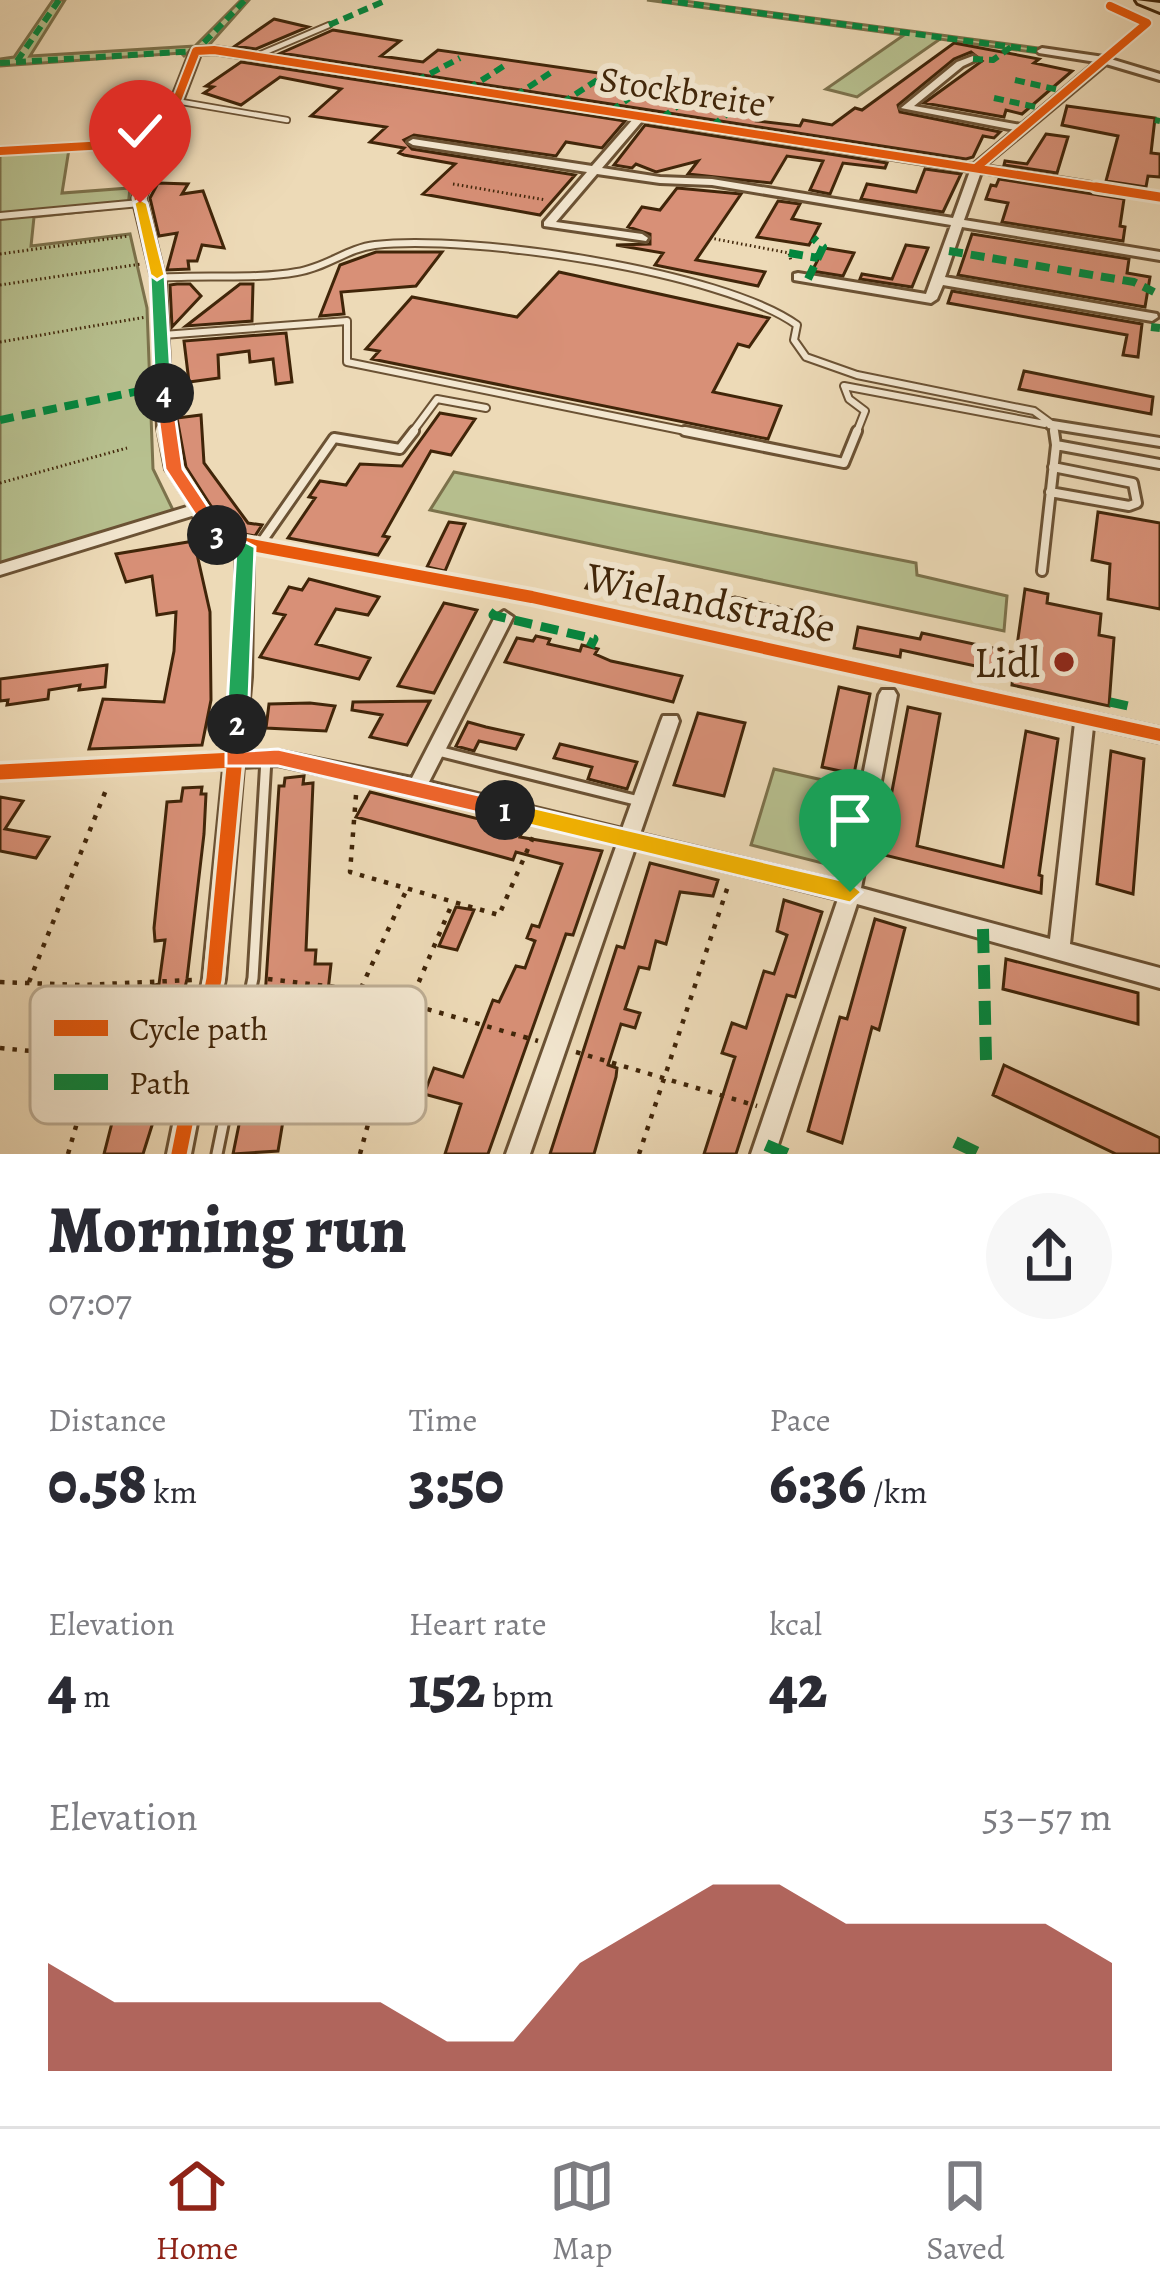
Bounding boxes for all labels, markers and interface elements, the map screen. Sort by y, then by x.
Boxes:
street label: Stockbreite [596,54,770,128]
pin [89,80,191,203]
icon: check [107,98,173,164]
pin: 4 [134,363,194,423]
text: 4 [156,370,172,415]
pin: 3 [187,505,247,565]
text: 3 [210,512,224,557]
street label: Wielandstraße [580,548,841,656]
place label: Lidl [974,634,1040,691]
marker: Lidl [1051,649,1077,675]
pin: 2 [207,694,267,754]
text: 2 [229,701,245,746]
pin [799,769,901,892]
pin: 1 [475,780,535,840]
text: 1 [499,787,511,832]
icon: arrive [817,787,883,853]
legend [30,986,426,1124]
text: Cycle path [129,1006,268,1051]
text: Path [129,1060,190,1105]
text: Morning run [48,1185,407,1275]
button: share [986,1193,1112,1319]
text: 07:07 [48,1275,132,1328]
text: Distance [48,1397,166,1442]
text: Time [409,1397,477,1442]
text: Pace [769,1397,831,1442]
text: 0.58 [48,1442,147,1524]
text: 3:50 [409,1442,504,1524]
text: 6:36 [769,1442,866,1524]
text: km [147,1469,197,1514]
text: /km [866,1469,928,1514]
text: Elevation [48,1601,175,1646]
text: Heart rate [409,1601,546,1646]
text: kcal [769,1601,822,1646]
text: 4 [48,1646,77,1728]
text: 152 [409,1646,485,1728]
text: 42 [769,1646,827,1728]
text: m [77,1673,111,1718]
text: bpm [485,1673,554,1718]
text: Elevation [48,1790,198,1843]
text: 53–57 m [982,1790,1112,1843]
tab: Home [155,2153,238,2270]
tab: Map [549,2153,615,2270]
tab: Saved [926,2153,1005,2270]

